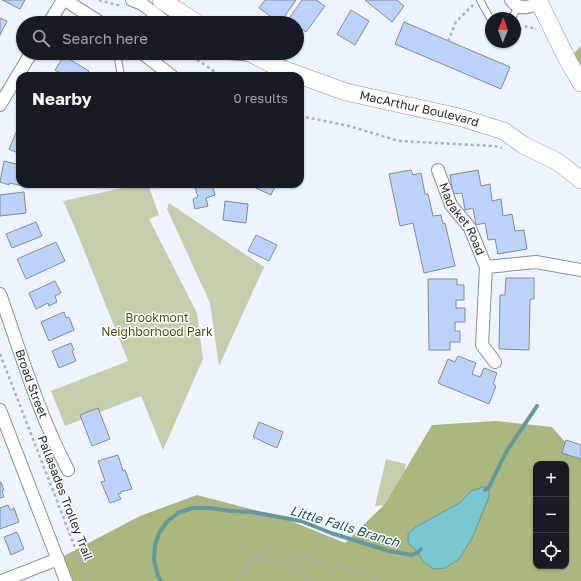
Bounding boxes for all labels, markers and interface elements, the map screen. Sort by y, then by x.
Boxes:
north arrow [485,12,521,48]
search box [16,16,304,60]
icon: search [30,27,52,49]
text: Search here [62,29,148,47]
street label: MacArthur Boulevard [358,87,481,130]
text: Nearby [32,88,92,109]
text: 0 results [233,90,288,106]
street label: Madaket Road [436,180,488,257]
park label: Brookmont Neighborhood Park [101,310,213,339]
street label: Broad Street [12,347,51,421]
street label: Pallasades Trolley Trail [35,433,96,563]
map controls [533,461,569,569]
button: + [533,461,569,497]
button: − [533,497,569,533]
water label: Little Falls Branch [288,502,402,551]
button: locate [533,533,569,569]

